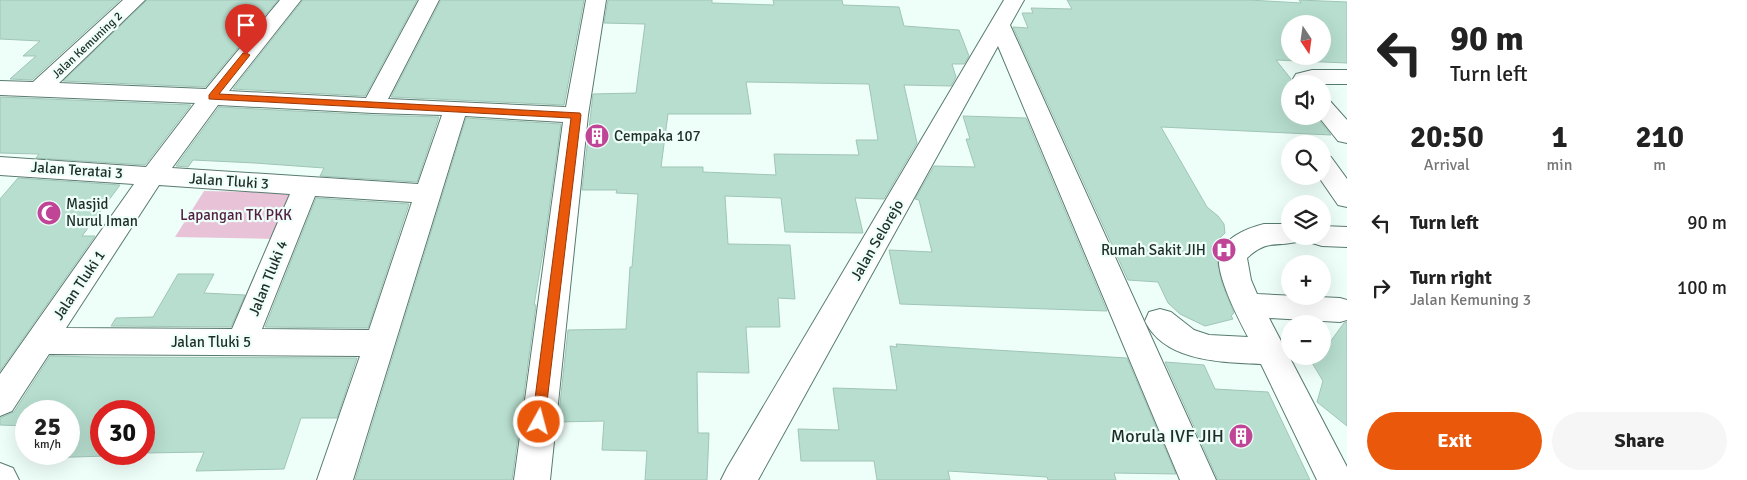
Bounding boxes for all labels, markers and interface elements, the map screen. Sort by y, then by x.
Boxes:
pin [225,4,267,55]
street label: Jalan Kemuning 2 [49,9,126,82]
icon: arrive [232,11,260,39]
north arrow [1281,15,1331,65]
map controls [1281,15,1331,365]
text: 90 m [1450,17,1524,60]
icon: left [1367,20,1432,85]
text: Turn left [1450,60,1528,87]
button: sound [1281,75,1331,125]
text: 20:50 [1410,119,1484,156]
text: 1 [1551,119,1568,156]
text: 210 [1635,119,1684,156]
building icon: Cempaka 107 [584,123,610,149]
place label: Cempaka 107 [614,127,701,145]
button: search [1281,135,1331,185]
text: Arrival [1424,155,1470,175]
text: min [1547,155,1572,175]
text: m [1653,155,1666,175]
street label: Jalan Teratai 3 [30,158,124,182]
street label: Jalan Tluki 3 [188,169,270,193]
place label: Masjid Nurul Iman [66,195,138,230]
button: layers [1281,195,1331,245]
street label: Jalan Selorejo [847,196,907,283]
mosque icon: Masjid Nurul Iman [36,200,62,226]
park label: Lapangan TK PKK [180,206,292,224]
icon: left [1367,209,1395,237]
text: Turn left [1410,211,1479,235]
text: 90 m [1687,211,1727,235]
street label: Jalan Tluki 4 [245,237,291,319]
hospital icon: Rumah Sakit JIH [1211,237,1237,263]
place label: Rumah Sakit JIH [1101,241,1206,259]
street label: Jalan Tluki 1 [49,247,109,323]
button: + [1281,255,1331,305]
text: Turn right [1410,266,1492,290]
icon: right [1367,274,1395,302]
text: 100 m [1677,276,1727,300]
text: Jalan Kemuning 3 [1410,290,1531,310]
button: − [1281,315,1331,365]
street label: Jalan Tluki 5 [171,333,251,351]
position arrow [512,395,564,447]
speed limit sign: 30 [90,400,155,465]
text: 25 [34,411,61,442]
button: Exit [1367,412,1542,470]
button: Share [1552,412,1727,470]
building icon: Morula IVF JIH [1228,423,1254,449]
place label: Morula IVF JIH [1111,425,1224,447]
text: km/h [34,437,61,452]

